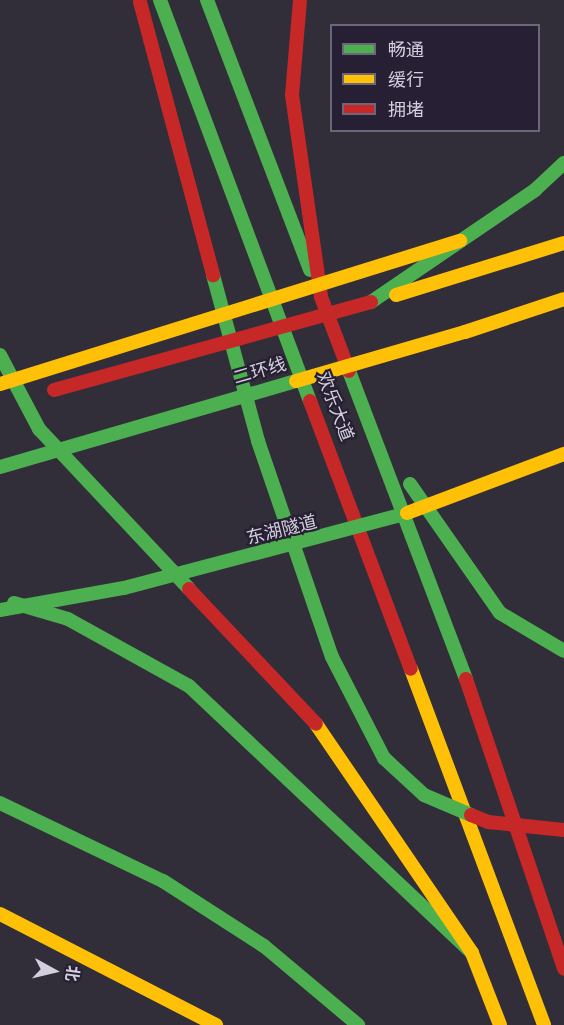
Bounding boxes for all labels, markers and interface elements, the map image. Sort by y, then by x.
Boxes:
legend [330,24,540,132]
text: 畅通 [388,37,424,64]
text: 缓行 [388,67,424,94]
text: 拥堵 [388,97,424,124]
street label: 二环线 [231,354,289,390]
street label: 欢乐大道 [311,370,357,444]
street label: 东湖隧道 [244,512,320,550]
north arrow [24,941,84,1001]
text: 北 [59,964,85,983]

